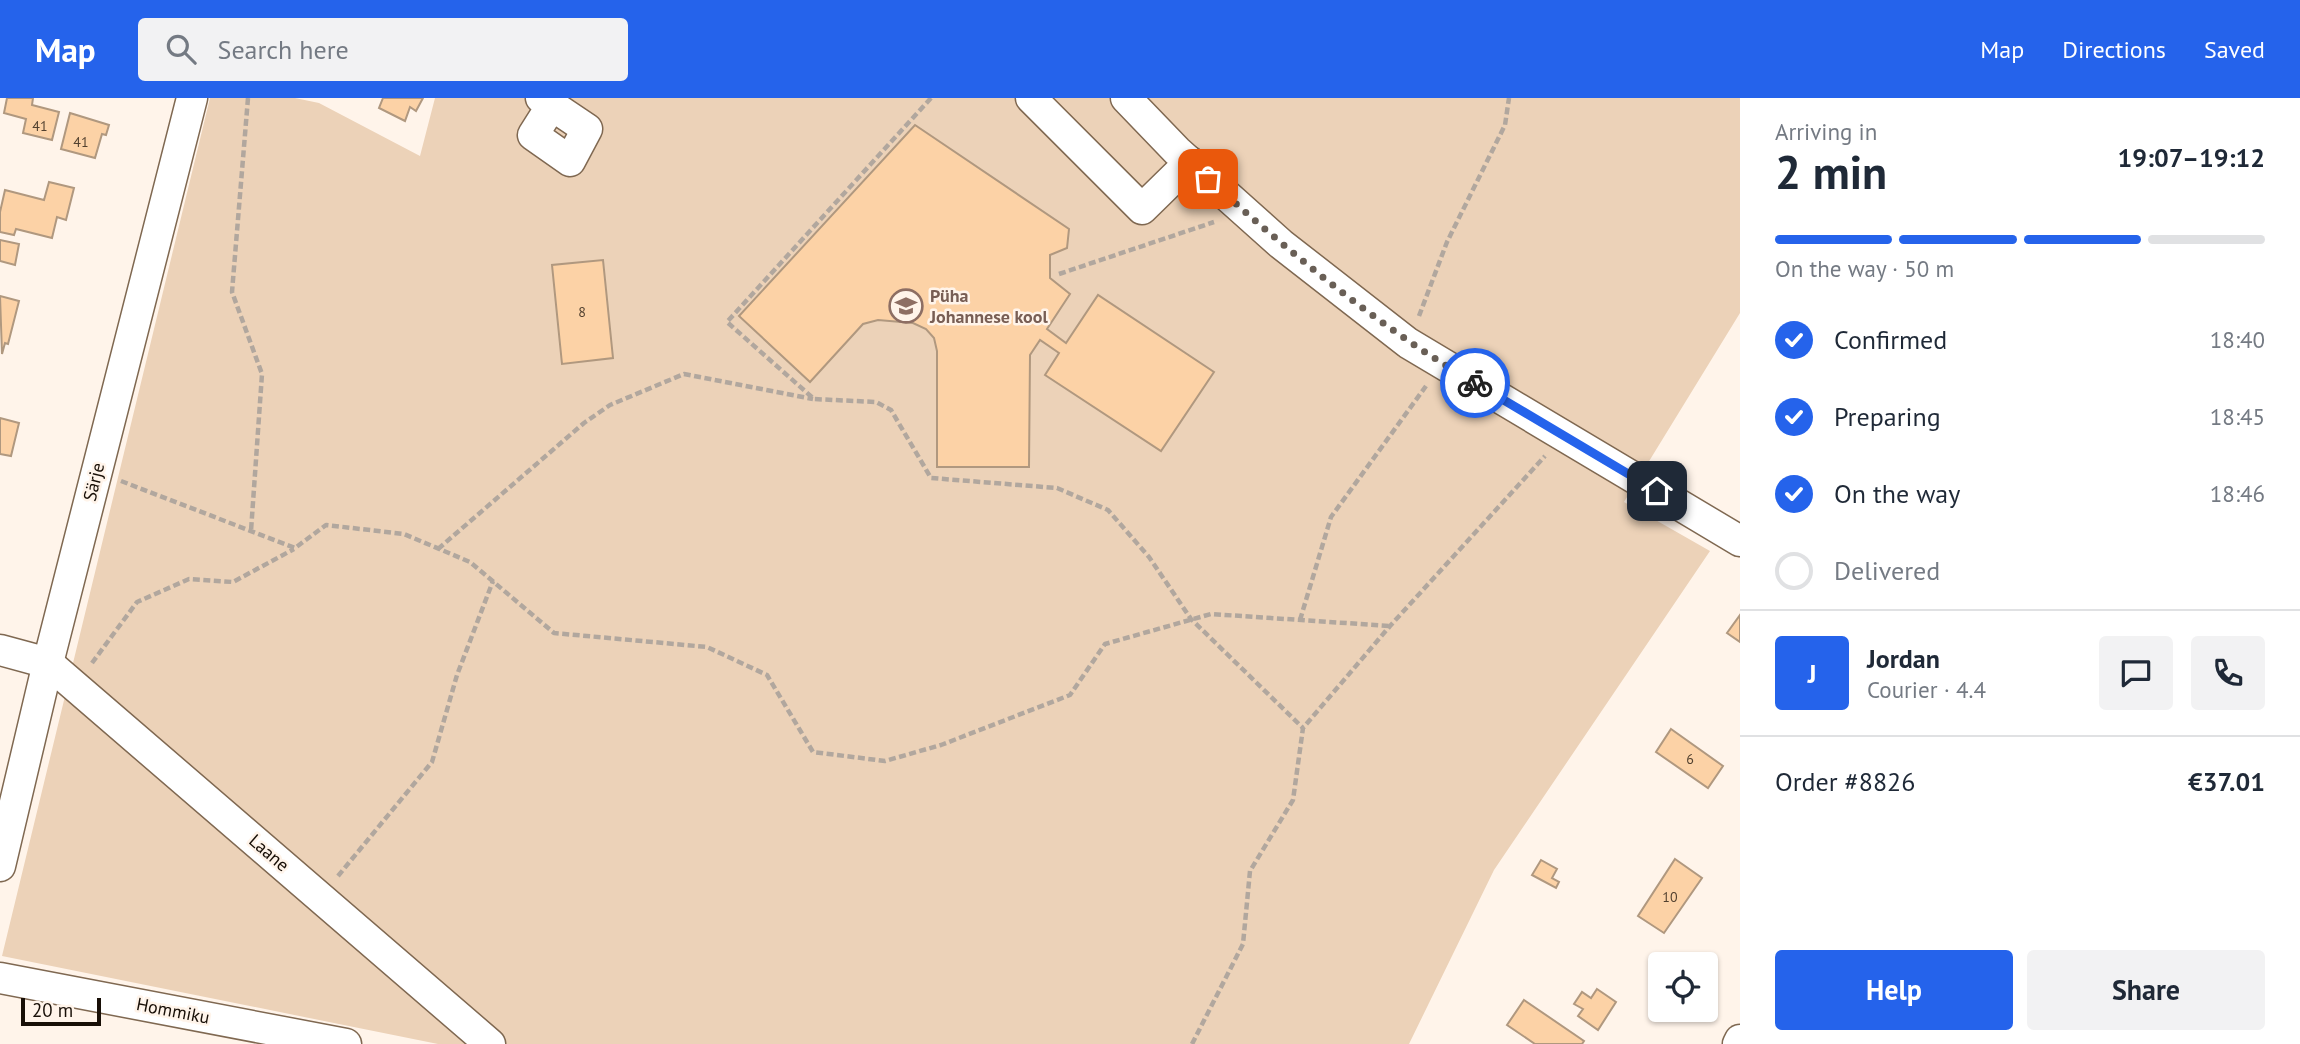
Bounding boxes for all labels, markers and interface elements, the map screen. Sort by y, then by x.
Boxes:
search box [138,18,628,81]
text: Map [35,28,96,71]
icon: search [162,30,200,68]
text: Search here [218,33,349,66]
text: Map [1980,34,2024,65]
text: Directions [2062,34,2166,65]
text: Saved [2204,34,2265,65]
house number: 41 [32,117,48,135]
text: Arriving in [1775,117,1877,146]
house number: 41 [73,133,89,151]
text: 19:07–19:12 [2118,141,2265,174]
text: 2 min [1775,142,1887,202]
pin [1178,149,1238,209]
icon: bag [1189,160,1227,198]
text: On the way · 50 m [1775,254,1954,283]
place label: Püha Johannese kool [929,284,1048,328]
school or university icon: Püha Johannese kool [887,287,925,325]
house number: 8 [578,303,586,321]
icon: check [1775,321,1813,359]
text: Confirmed [1834,323,1947,356]
text: 18:40 [2210,325,2265,354]
courier [1440,348,1510,418]
icon: bike [1456,364,1494,402]
icon: check [1775,398,1813,436]
text: Preparing [1834,400,1941,433]
text: 18:45 [2210,402,2265,431]
street label: Särje [78,460,109,503]
pin [1627,461,1687,521]
icon: home [1638,472,1676,510]
icon: check [1775,475,1813,513]
text: On the way [1834,477,1960,510]
text: 18:46 [2210,479,2265,508]
text: Delivered [1834,554,1940,587]
button: chat [2099,636,2173,710]
button: phone [2191,636,2265,710]
text: Jordan [1867,642,1940,675]
text: J [1808,657,1816,690]
text: Courier · 4.4 [1867,675,1986,704]
house number: 6 [1686,750,1694,768]
text: Order #8826 [1775,765,1915,798]
text: €37.01 [2188,765,2265,798]
street label: Laane [245,829,294,876]
house number: 10 [1662,888,1678,906]
button: Help [1775,950,2013,1030]
button: Share [2027,950,2265,1030]
map controls [1648,952,1718,1022]
button: locate [1648,952,1718,1022]
street label: Hommiku [135,992,212,1029]
scale bar [21,995,102,1027]
text: 20 m [32,998,73,1022]

